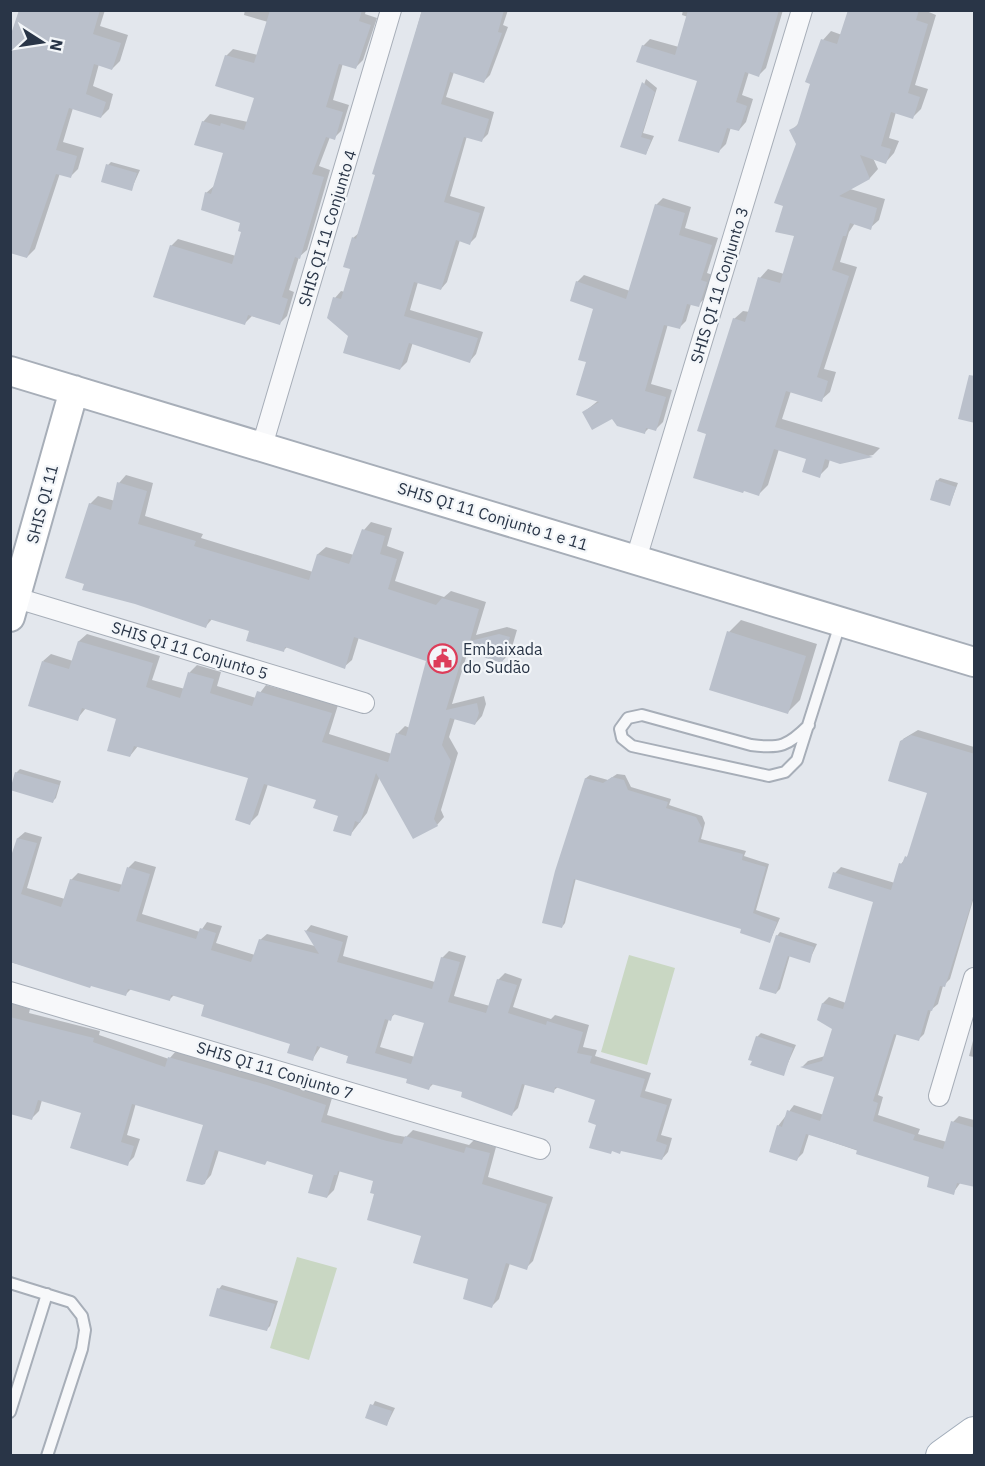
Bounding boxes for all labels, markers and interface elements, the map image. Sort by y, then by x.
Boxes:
north arrow [12,12,72,72]
text: N [46,37,68,53]
street label: SHIS QI 11 Conjunto 4 [294,147,360,309]
street label: SHIS QI 11 Conjunto 3 [686,204,752,366]
street label: SHIS QI 11 [22,462,62,546]
street label: SHIS QI 11 Conjunto 1 e 11 [395,477,591,555]
street label: SHIS QI 11 Conjunto 5 [109,617,271,683]
place label: Embaixada do Sudão [463,639,543,677]
public building icon: Embaixada do Sudão [426,642,458,674]
street label: SHIS QI 11 Conjunto 7 [194,1037,356,1103]

